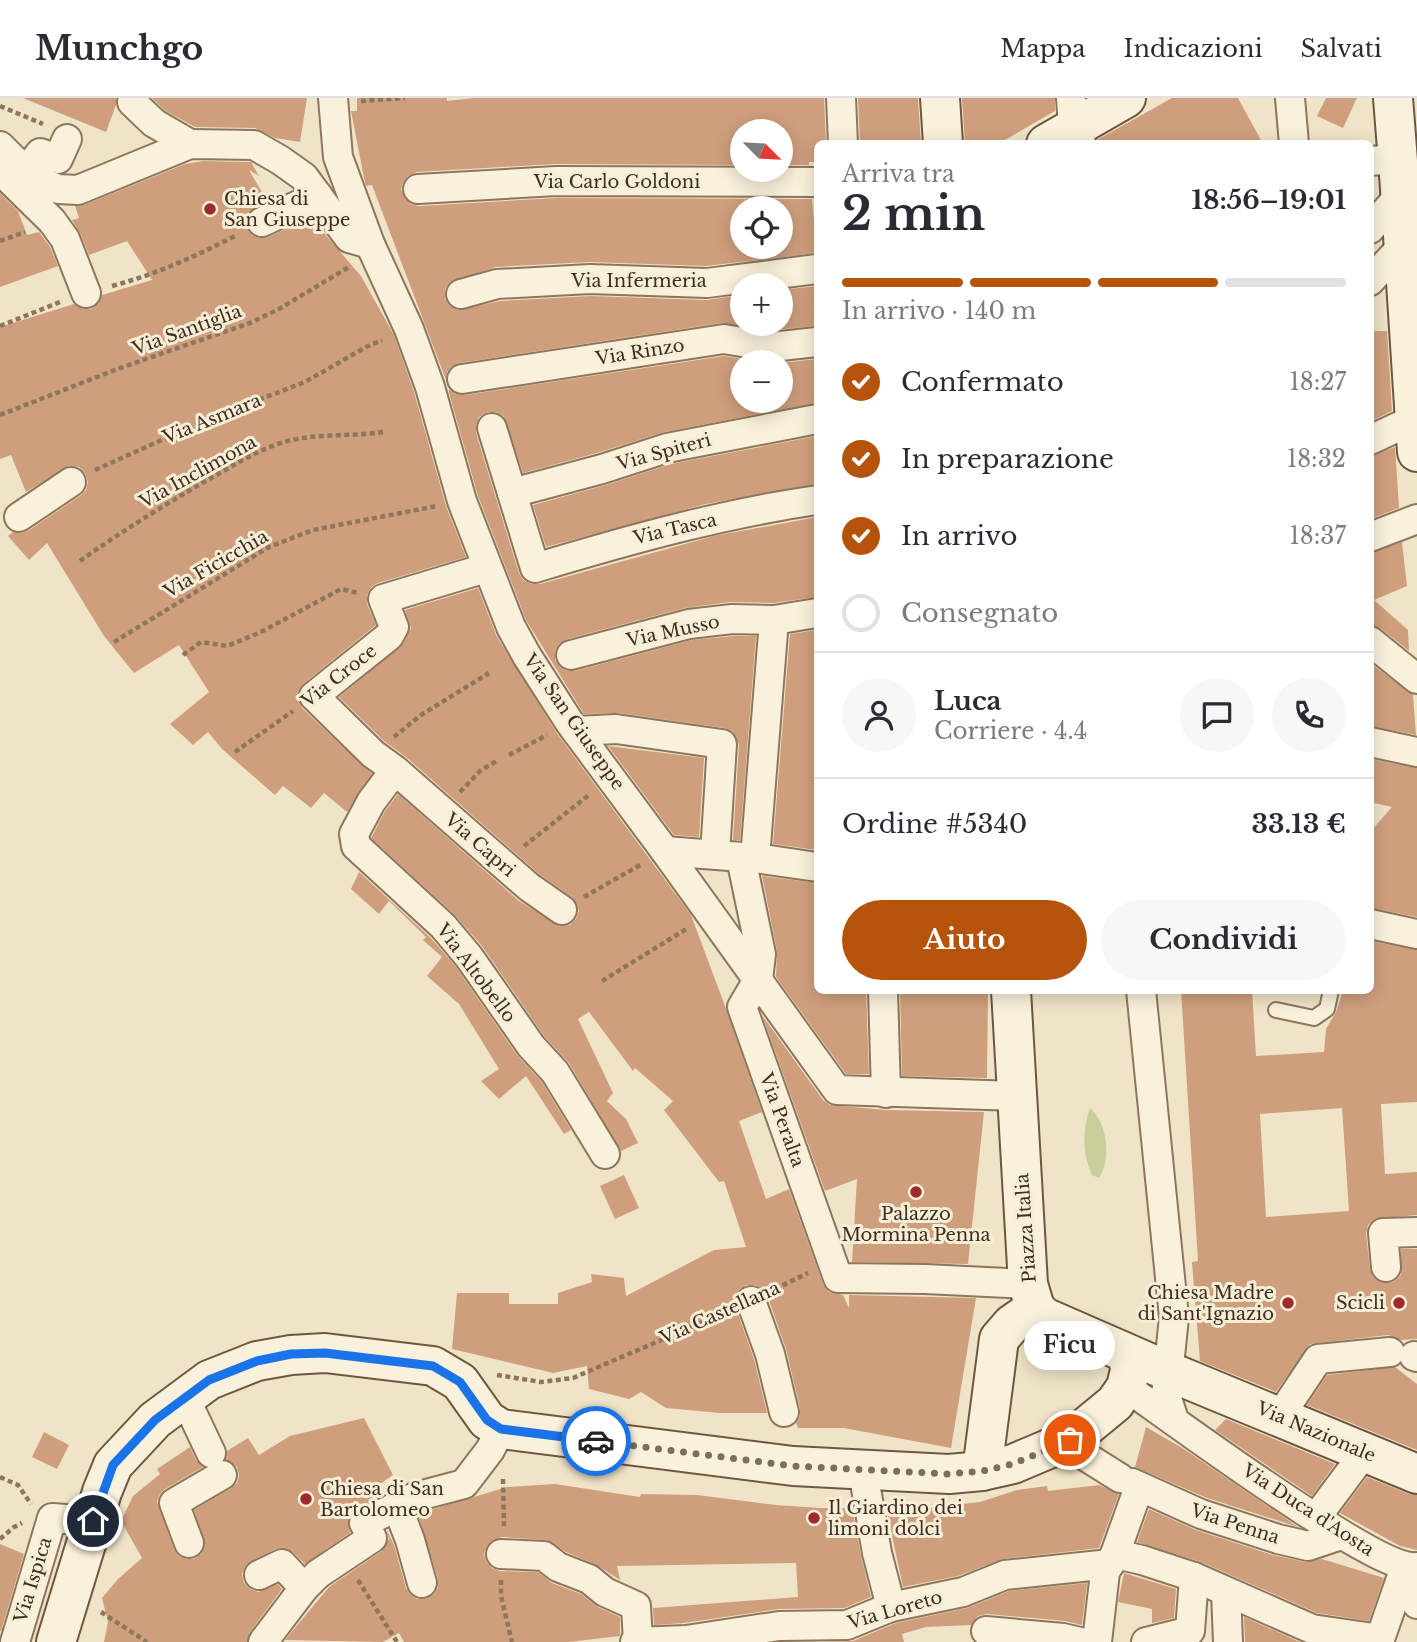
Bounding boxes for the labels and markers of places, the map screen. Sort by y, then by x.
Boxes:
place label: Chiesa di San Giuseppe [224,188,350,231]
marker: Chiesa di San Giuseppe [202,201,218,217]
marker: Palazzo Mormina Penna [908,1184,924,1200]
place label: Palazzo Mormina Penna [841,1203,991,1246]
place label: Chiesa Madre di Sant'Ignazio [1138,1282,1274,1325]
place label: Scicli [1336,1292,1385,1314]
marker: Chiesa Madre di Sant'Ignazio [1280,1295,1296,1311]
marker: Scicli [1391,1295,1407,1311]
callout: Ficu [1024,1321,1116,1370]
pin [1040,1410,1100,1470]
place label: Chiesa di San Bartolomeo [320,1478,444,1521]
pin [63,1491,123,1551]
marker: Chiesa di San Bartolomeo [298,1491,314,1507]
place label: Il Giardino dei limoni dolci [828,1497,963,1540]
marker: Il Giardino dei limoni dolci [806,1510,822,1526]

